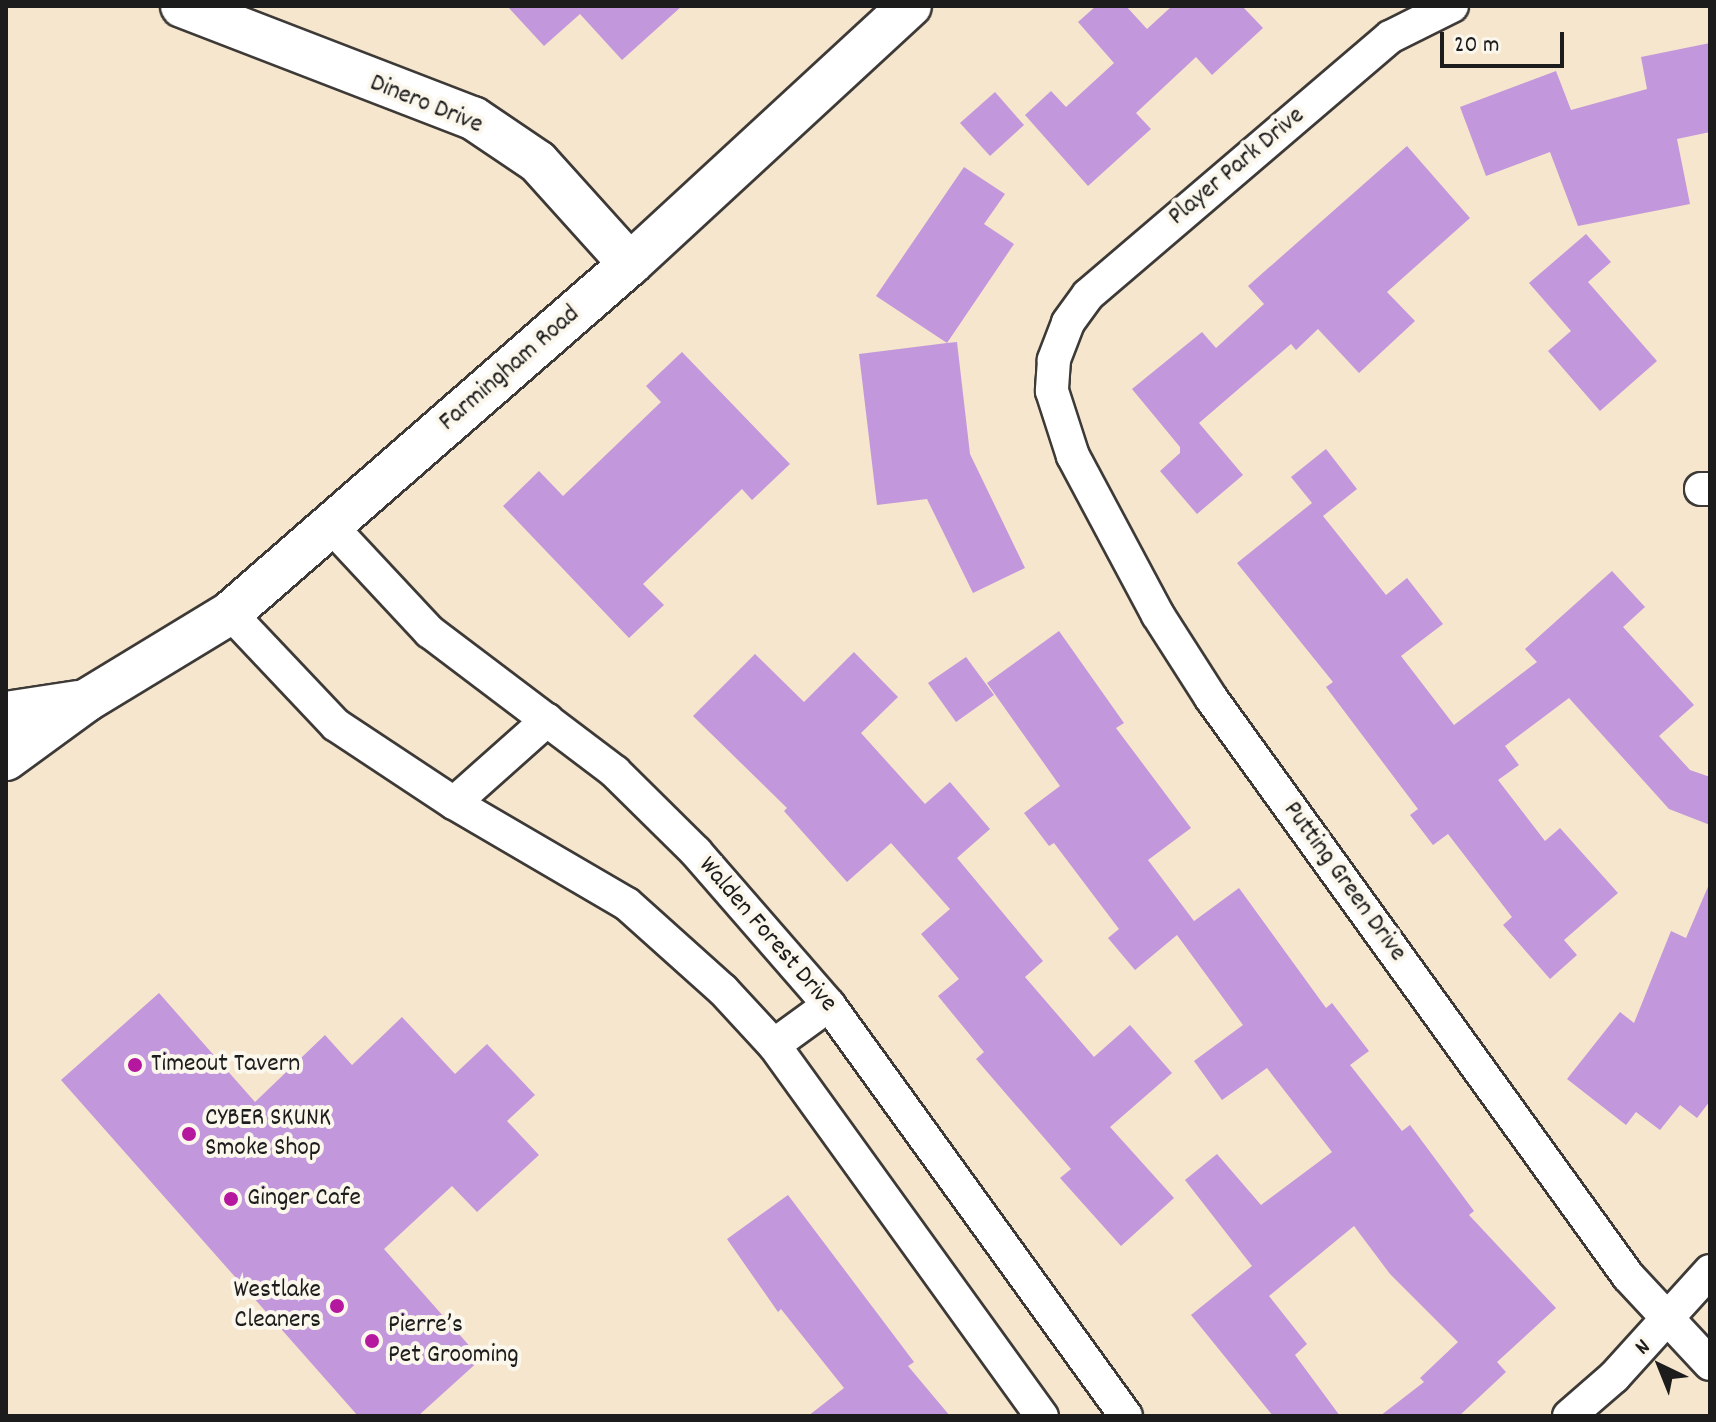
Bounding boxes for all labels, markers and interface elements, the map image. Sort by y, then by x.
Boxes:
scale bar [1444,16,1568,66]
text: 20 m [1454,29,1500,63]
street label: Dinero Drive [365,68,487,142]
street label: Player Park Drive [1163,101,1311,233]
street label: Farmingham Road [433,299,587,439]
street label: Putting Green Drive [1276,796,1412,968]
street label: Walden Forest Drive [691,851,843,1019]
place label: Timeout Tavern [151,1049,300,1081]
marker: Timeout Tavern [126,1056,144,1074]
place label: CYBER SKUNK Smoke Shop [205,1103,331,1164]
marker: CYBER SKUNK Smoke Shop [180,1125,198,1143]
place label: Ginger Cafe [247,1183,361,1215]
marker: Ginger Cafe [222,1190,240,1208]
place label: Westlake Cleaners [234,1275,321,1336]
marker: Westlake Cleaners [328,1297,346,1315]
place label: Pierre’s Pet Grooming [388,1310,519,1372]
north arrow [1620,1326,1700,1406]
marker: Pierre’s Pet Grooming [363,1332,381,1350]
text: N [1629,1333,1658,1363]

